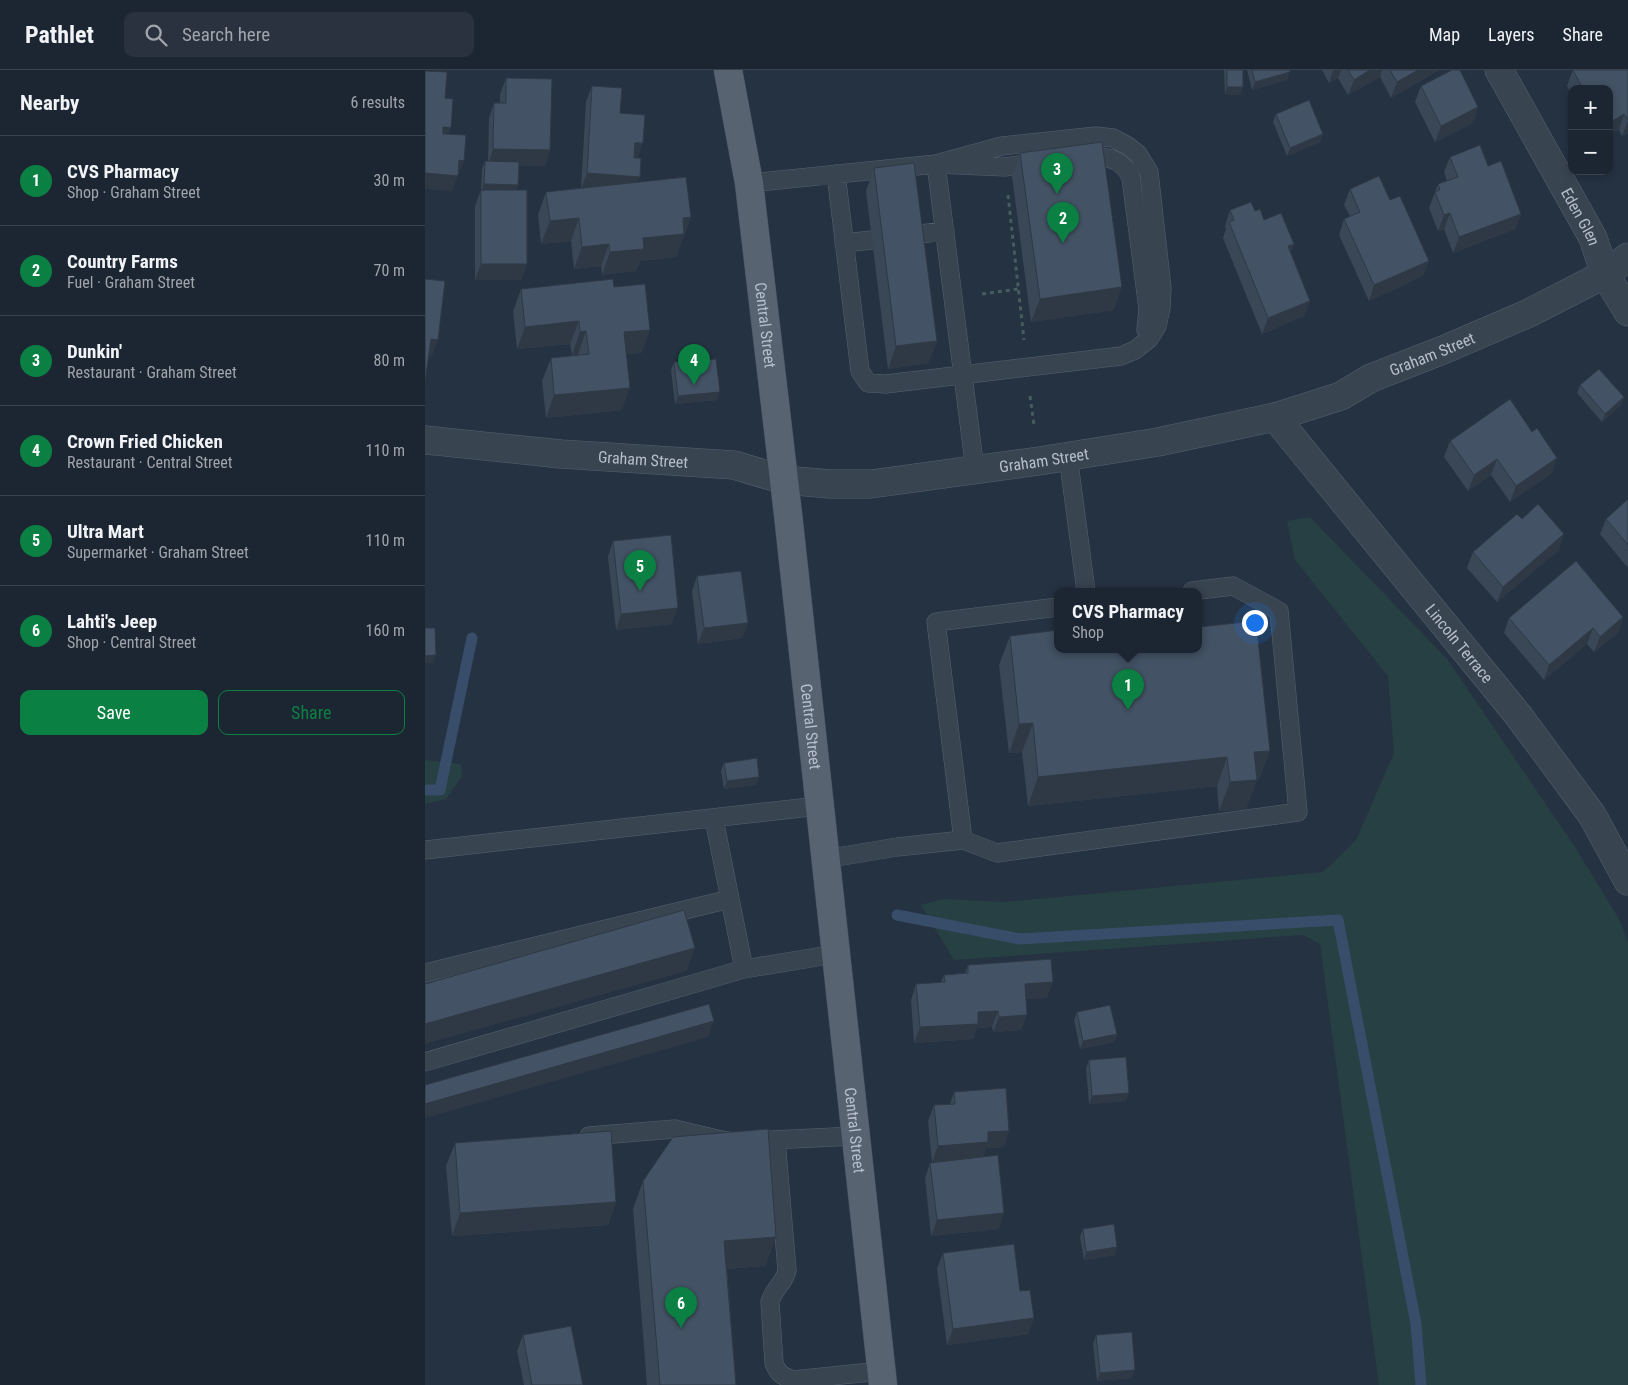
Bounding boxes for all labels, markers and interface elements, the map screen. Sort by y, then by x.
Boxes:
search box [124,12,474,57]
text: Pathlet [25,21,94,49]
icon: search [142,21,170,49]
text: Search here [182,23,270,46]
text: Map [1429,24,1460,45]
text: Layers [1488,24,1535,45]
text: Share [1563,24,1603,45]
map controls [1568,85,1613,175]
button: + [1568,85,1613,130]
text: Nearby [20,91,79,115]
text: 6 results [350,93,405,112]
button: − [1568,130,1613,175]
pin: 3 [1041,153,1073,194]
text: CVS Pharmacy [67,160,179,183]
text: 1 [32,171,40,190]
text: 30 m [373,171,405,190]
text: Shop · Graham Street [67,183,200,202]
street label: Eden Glen [1557,185,1604,248]
pin: 2 [1047,202,1079,243]
text: Country Farms [67,250,178,273]
text: 2 [32,261,40,280]
text: 70 m [373,261,405,280]
text: Fuel · Graham Street [67,273,195,292]
street label: Central Street [751,281,780,369]
street label: Graham Street [1387,328,1478,380]
text: Dunkin' [67,340,122,363]
pin: 4 [678,344,710,385]
text: 3 [32,351,40,370]
text: 80 m [373,351,405,370]
text: Restaurant · Graham Street [67,363,237,382]
text: Crown Fried Chicken [67,430,223,453]
text: 4 [32,441,40,460]
text: 110 m [366,441,405,460]
street label: Graham Street [998,444,1090,476]
street label: Graham Street [597,447,689,472]
text: Restaurant · Central Street [67,453,233,472]
text: Ultra Mart [67,520,144,543]
text: 5 [32,531,40,550]
text: 110 m [366,531,405,550]
text: Supermarket · Graham Street [67,543,249,562]
pin: 5 [624,550,656,591]
popup [1054,588,1202,653]
text: CVS Pharmacy [1072,600,1184,623]
street label: Lincoln Terrace [1421,600,1497,687]
text: Lahti's Jeep [67,610,157,633]
your location [1242,610,1268,636]
text: 6 [32,621,40,640]
text: 160 m [366,621,405,640]
text: Shop [1072,623,1104,642]
text: Shop · Central Street [67,633,196,652]
pin: 1 [1112,669,1144,710]
street label: Central Street [797,683,825,771]
button: Save [20,690,208,735]
button: Share [218,690,405,735]
street label: Central Street [841,1086,869,1174]
pin: 6 [665,1287,697,1328]

